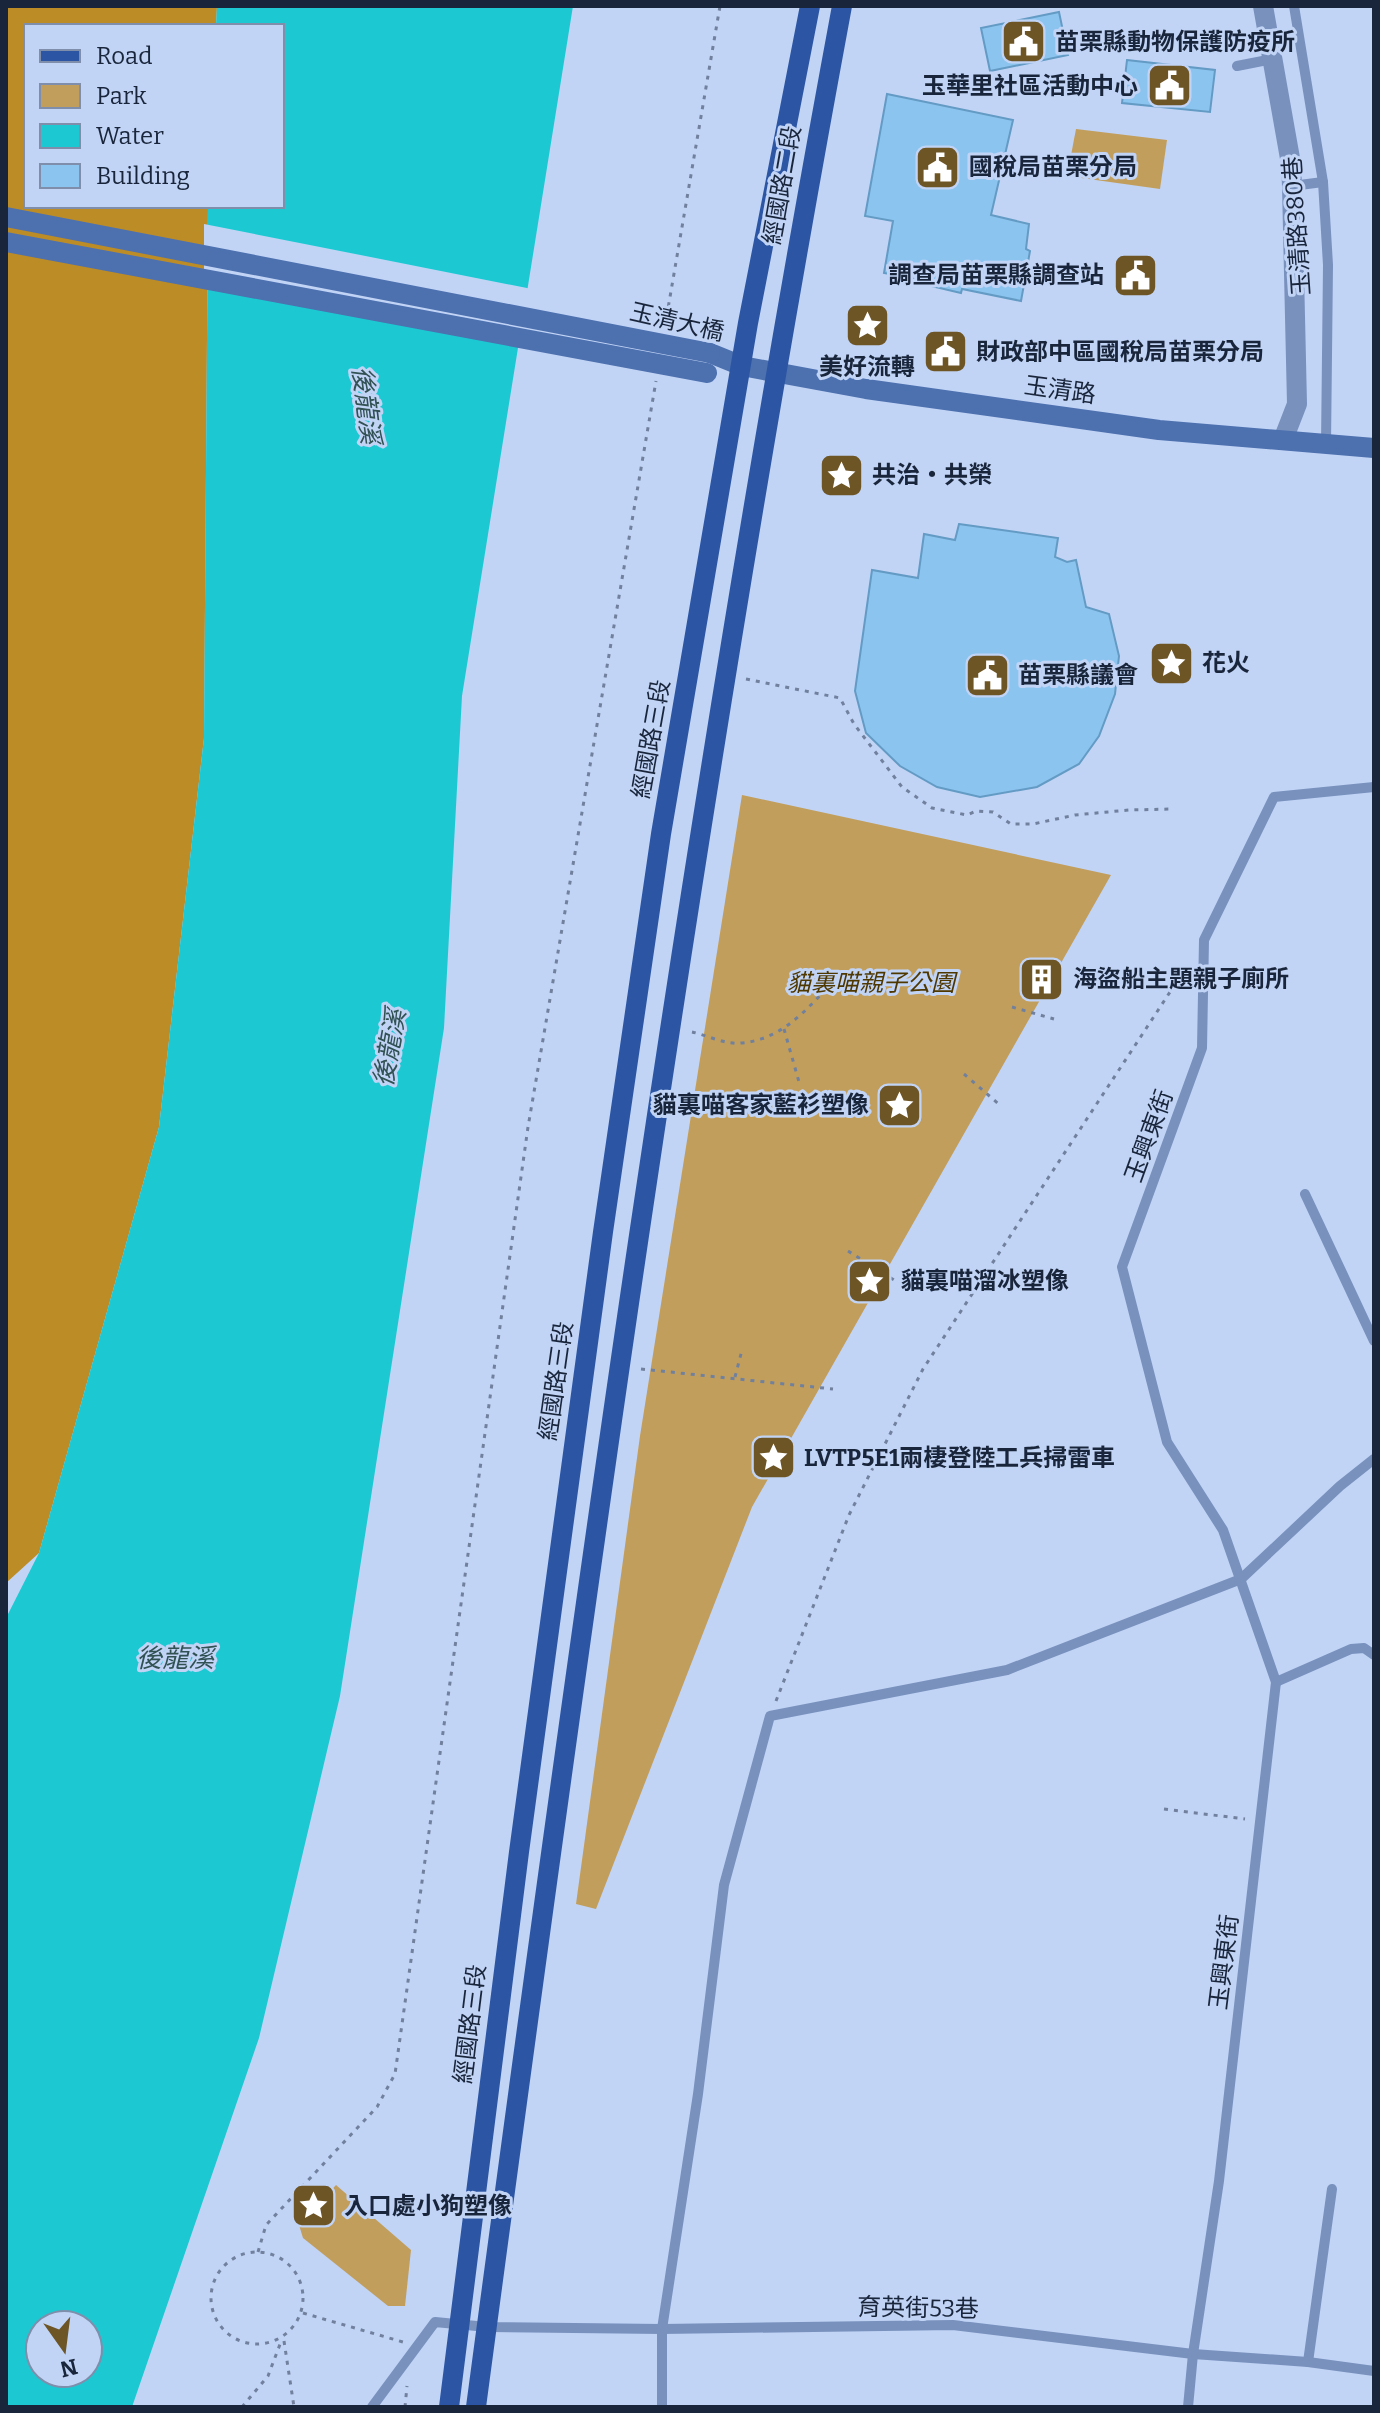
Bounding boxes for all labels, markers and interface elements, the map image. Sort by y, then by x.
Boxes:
public building icon: 苗栗縣動物保護防疫所 [1000,18,1048,66]
legend [24,24,284,208]
place label: 苗栗縣動物保護防疫所 [1055,28,1295,56]
text: Road [96,42,152,70]
public building icon: 玉華里社區活動中心 [1145,62,1193,110]
place label: 玉華里社區活動中心 [922,72,1138,100]
text: Park [96,82,147,110]
text: Water [96,122,164,150]
street label: 經國路二段 [758,123,806,247]
public building icon: 國稅局苗栗分局 [914,143,962,191]
place label: 國稅局苗栗分局 [969,153,1137,181]
street label: 玉清路380巷 [1278,155,1316,297]
text: Building [96,162,190,190]
public building icon: 調查局苗栗縣調查站 [1111,251,1159,299]
place label: 調查局苗栗縣調查站 [888,261,1104,289]
street label: 玉清大橋 [627,298,727,346]
place icon: 美好流轉 [843,301,891,349]
public building icon: 財政部中區國稅局苗栗分局 [921,328,969,376]
place label: 財政部中區國稅局苗栗分局 [976,338,1264,366]
place label: 美好流轉 [819,353,915,381]
water label: 後龍溪 [346,364,387,450]
street label: 玉清路 [1022,371,1098,409]
place icon: 共治‧共榮 [817,451,865,499]
place label: 共治‧共榮 [872,461,992,489]
place icon: 花火 [1147,639,1195,687]
place label: 花火 [1202,649,1250,677]
public building icon: 苗栗縣議會 [963,651,1011,699]
place label: 苗栗縣議會 [1018,661,1138,689]
street label: 經國路三段 [627,677,675,801]
building icon: 海盜船主題親子廁所 [1018,955,1066,1003]
place label: 海盜船主題親子廁所 [1073,965,1289,993]
park label: 貓裏喵親子公園 [787,969,958,997]
water label: 後龍溪 [368,1003,413,1089]
place icon: 貓裏喵客家藍衫塑像 [876,1081,924,1129]
street label: 玉興東街 [1119,1086,1179,1186]
place label: 貓裏喵客家藍衫塑像 [653,1091,869,1119]
place icon: 貓裏喵溜冰塑像 [846,1257,894,1305]
place label: 貓裏喵溜冰塑像 [901,1267,1069,1295]
street label: 經國路三段 [534,1320,578,1442]
place icon: LVTP5E1兩棲登陸工兵掃雷車 [749,1434,797,1482]
place label: LVTP5E1兩棲登陸工兵掃雷車 [804,1444,1115,1472]
water label: 後龍溪 [136,1643,218,1674]
street label: 玉興東街 [1204,1913,1244,2011]
street label: 經國路三段 [449,1963,491,2085]
place icon: 入口處小狗塑像 [289,2182,337,2230]
place label: 入口處小狗塑像 [344,2192,512,2220]
street label: 育英街53巷 [857,2293,979,2323]
north arrow [24,2309,104,2389]
text: N [57,2353,80,2383]

